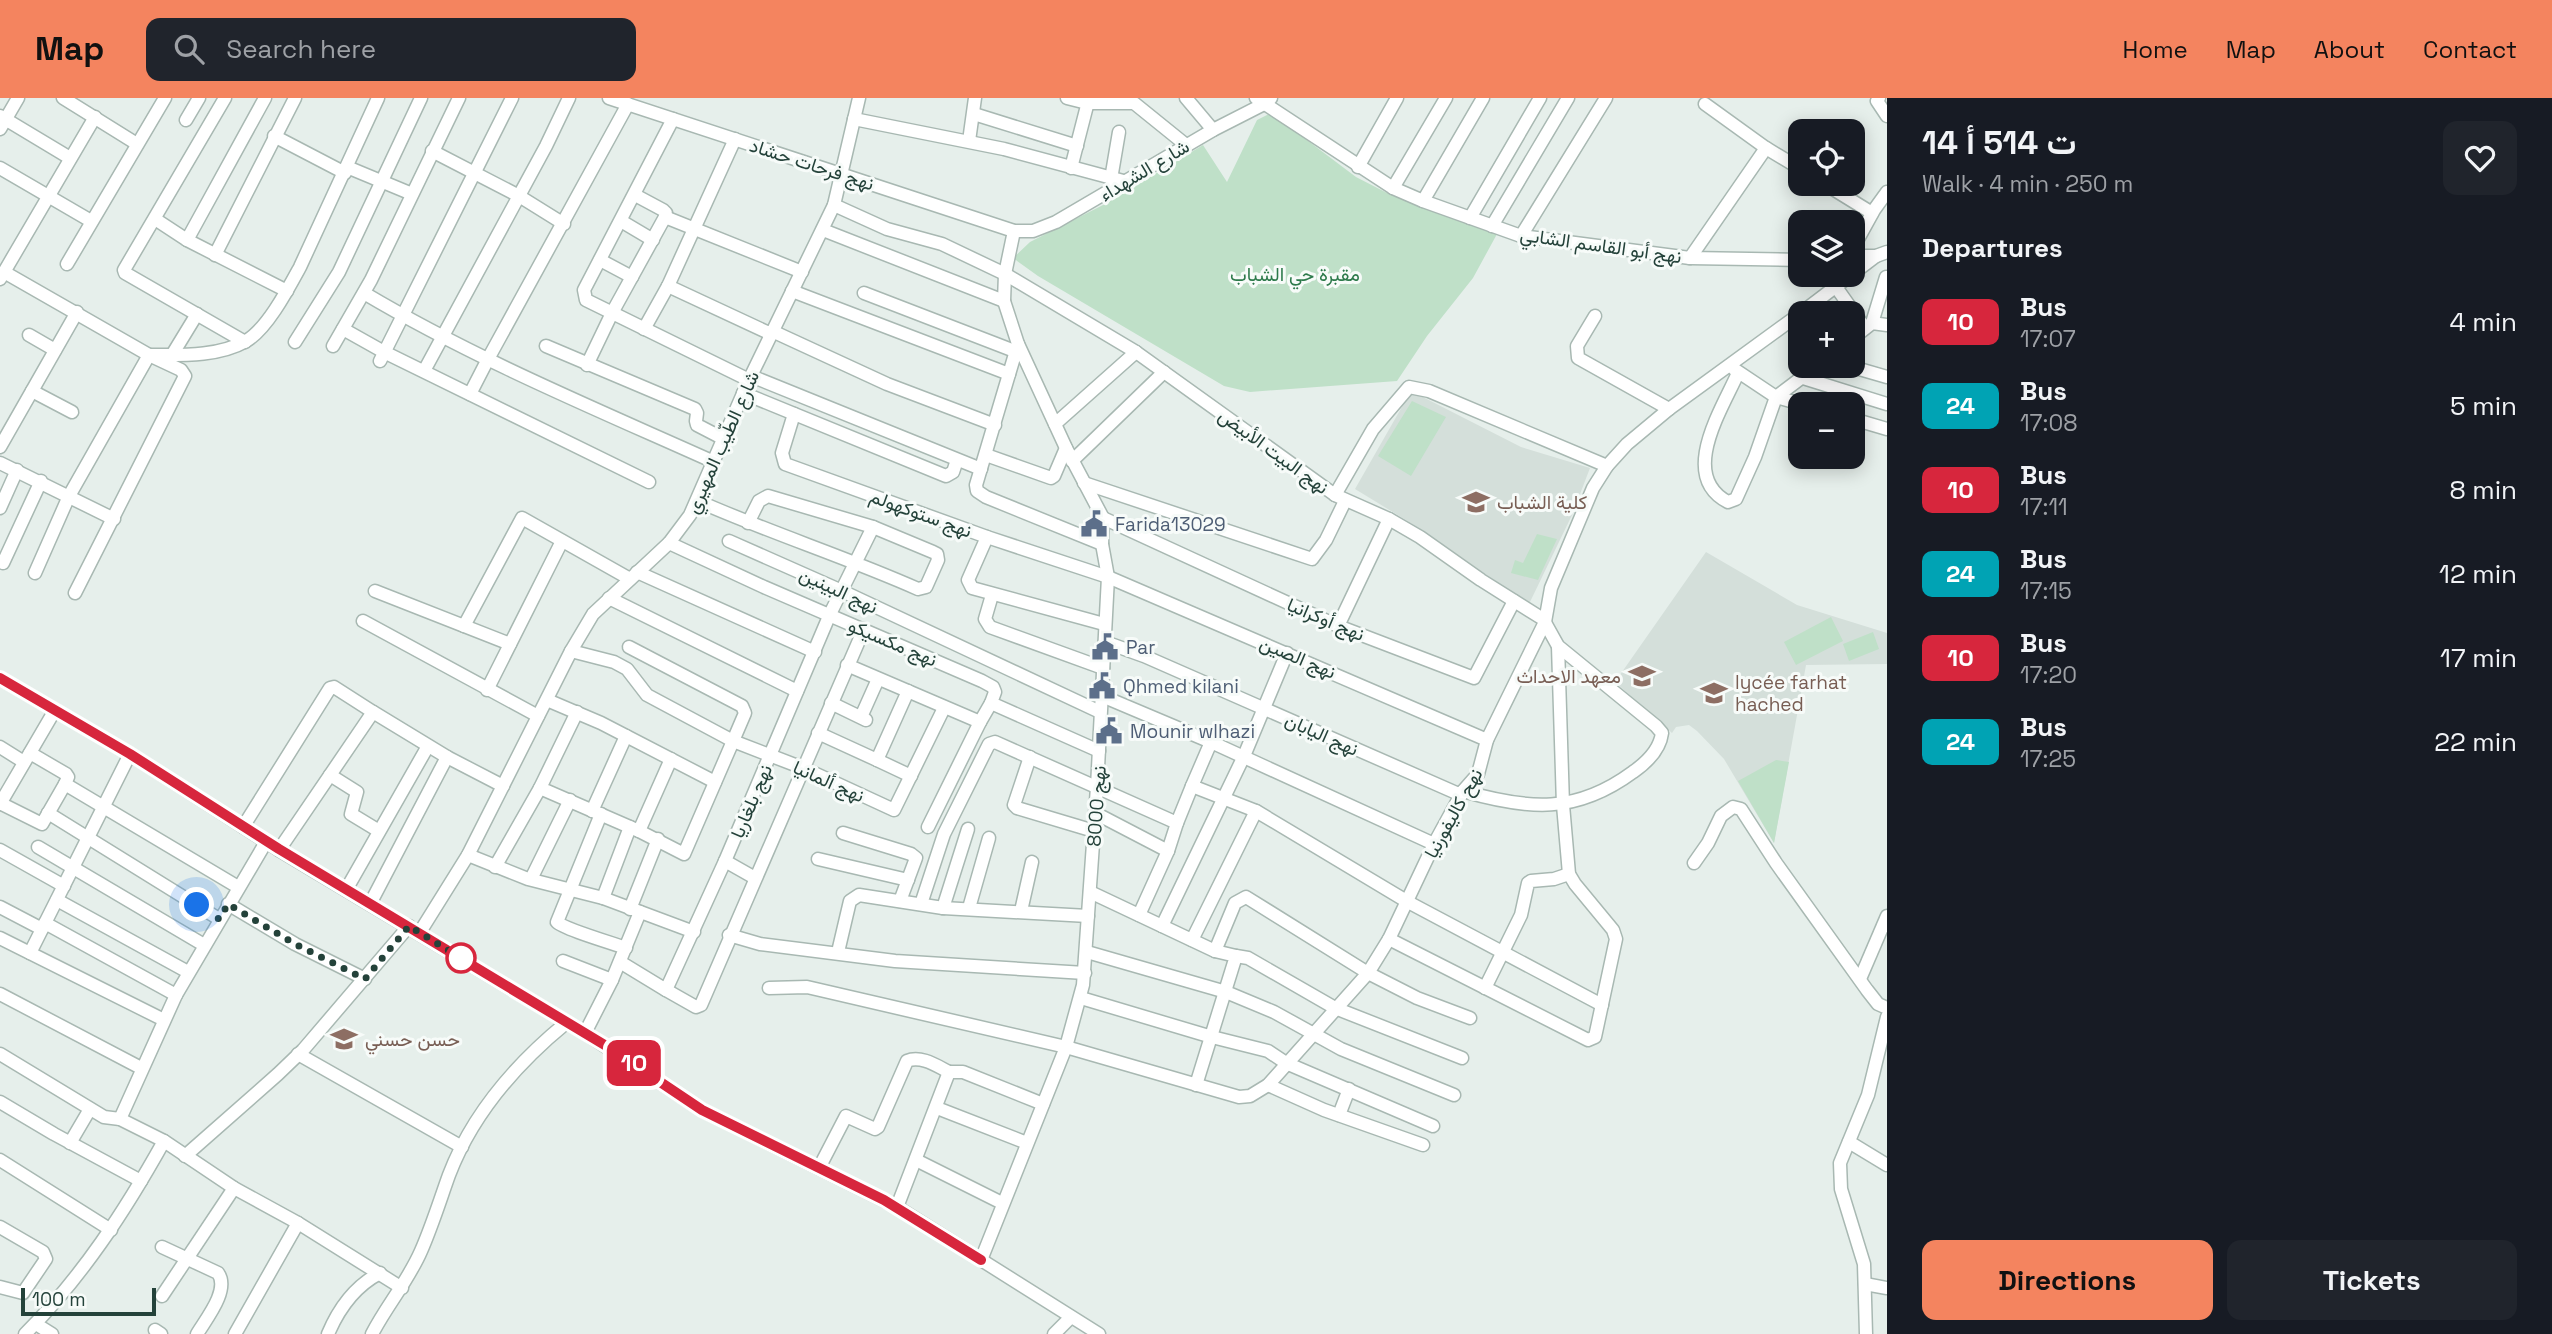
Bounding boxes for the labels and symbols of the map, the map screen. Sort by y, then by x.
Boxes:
street label: نهج فرحات حشاد [746,133,877,197]
street label: شارع الشهداء [1095,134,1194,207]
street label: نهج أبو القاسم الشابي [1518,222,1683,272]
park label: مقبرة حي الشباب [1230,262,1360,290]
street label: شارع الطّيب المهيري [680,367,768,519]
street label: نهج البيت الأبيض [1213,403,1334,501]
street label: نهج ستوكهولم [866,483,975,544]
school or university icon: كلية الشباب [1461,487,1491,517]
place label: كلية الشباب [1497,490,1587,515]
public building icon: Farida13029 [1079,509,1109,539]
place label: Farida13029 [1115,512,1226,537]
street label: نهج البينين [795,561,882,620]
street label: نهج أوكرانيا [1283,592,1368,648]
street label: نهج مكسيكو [844,613,941,673]
street label: نهج الصين [1256,630,1340,686]
public building icon: Par [1090,632,1120,662]
place label: Par [1126,635,1155,660]
school or university icon: معهد الاحداث [1627,661,1657,691]
place label: معهد الاحداث [1516,664,1621,689]
place label: lycée farhat hached [1735,670,1847,717]
public building icon: Qhmed kilani [1087,671,1117,701]
place label: Qhmed kilani [1123,674,1239,699]
school or university icon: lycée farhat hached [1699,678,1729,708]
street label: نهج اليابان [1281,707,1363,763]
public building icon: Mounir wlhazi [1094,716,1124,746]
place label: Mounir wlhazi [1130,719,1255,744]
street label: نهج ألمانيا [789,755,869,809]
street label: نهج بلغاريا [725,761,779,842]
street label: نهح كاليفورنيا [1419,764,1489,863]
street label: نهج 8000 [1081,765,1113,847]
your location [179,887,214,922]
unlabelled marker [446,943,476,973]
school or university icon: حسن حسني [329,1024,359,1054]
place label: حسن حسني [365,1027,460,1055]
line badge: 10 [602,1040,666,1086]
scale bar [21,1285,156,1317]

